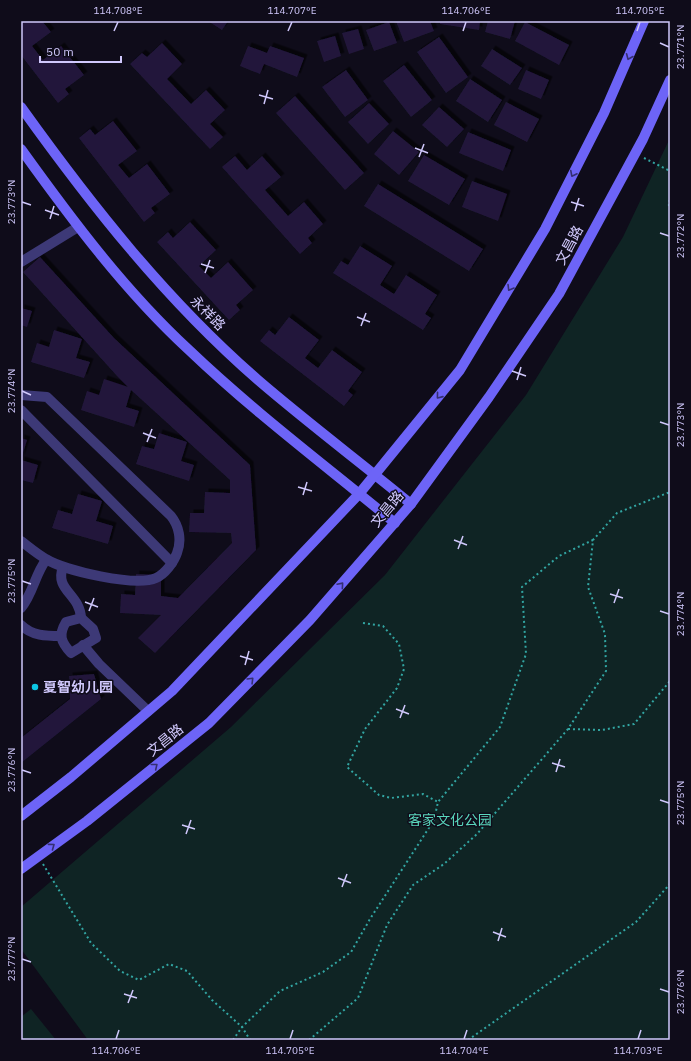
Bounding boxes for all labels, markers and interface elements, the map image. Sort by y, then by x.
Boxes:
text: 114.708°E [93,4,143,17]
text: 114.707°E [267,4,317,17]
text: 114.706°E [441,4,491,17]
text: 114.705°E [615,4,665,17]
text: 23.771°N [674,25,687,69]
scale bar [40,38,121,64]
text: 50 m [46,44,74,59]
one-way arrow [625,53,633,60]
one-way arrow [570,170,578,177]
text: 23.773°N [5,180,18,224]
text: 23.772°N [674,214,687,258]
street label: 文昌路 [551,222,587,268]
one-way arrow [507,284,514,291]
street label: 永祥路 [187,292,229,334]
text: 23.774°N [5,369,18,413]
one-way arrow [437,392,444,399]
text: 23.773°N [674,403,687,447]
street label: 文昌路 [367,487,407,531]
text: 23.775°N [5,559,18,603]
one-way arrow [336,582,343,590]
text: 23.774°N [674,592,687,636]
one-way arrow [247,677,254,685]
place label: 夏智幼儿园 [43,678,113,696]
marker: 夏智幼儿园 [30,682,40,692]
street label: 文昌路 [143,720,187,760]
text: 23.776°N [5,748,18,792]
one-way arrow [150,764,157,771]
text: 23.775°N [674,781,687,825]
park label: 客家文化公园 [408,811,492,829]
one-way arrow [48,844,55,851]
text: 23.777°N [5,937,18,981]
text: 23.776°N [674,970,687,1014]
text: 114.706°E [91,1044,141,1057]
text: 114.705°E [265,1044,315,1057]
text: 114.704°E [439,1044,489,1057]
text: 114.703°E [613,1044,663,1057]

